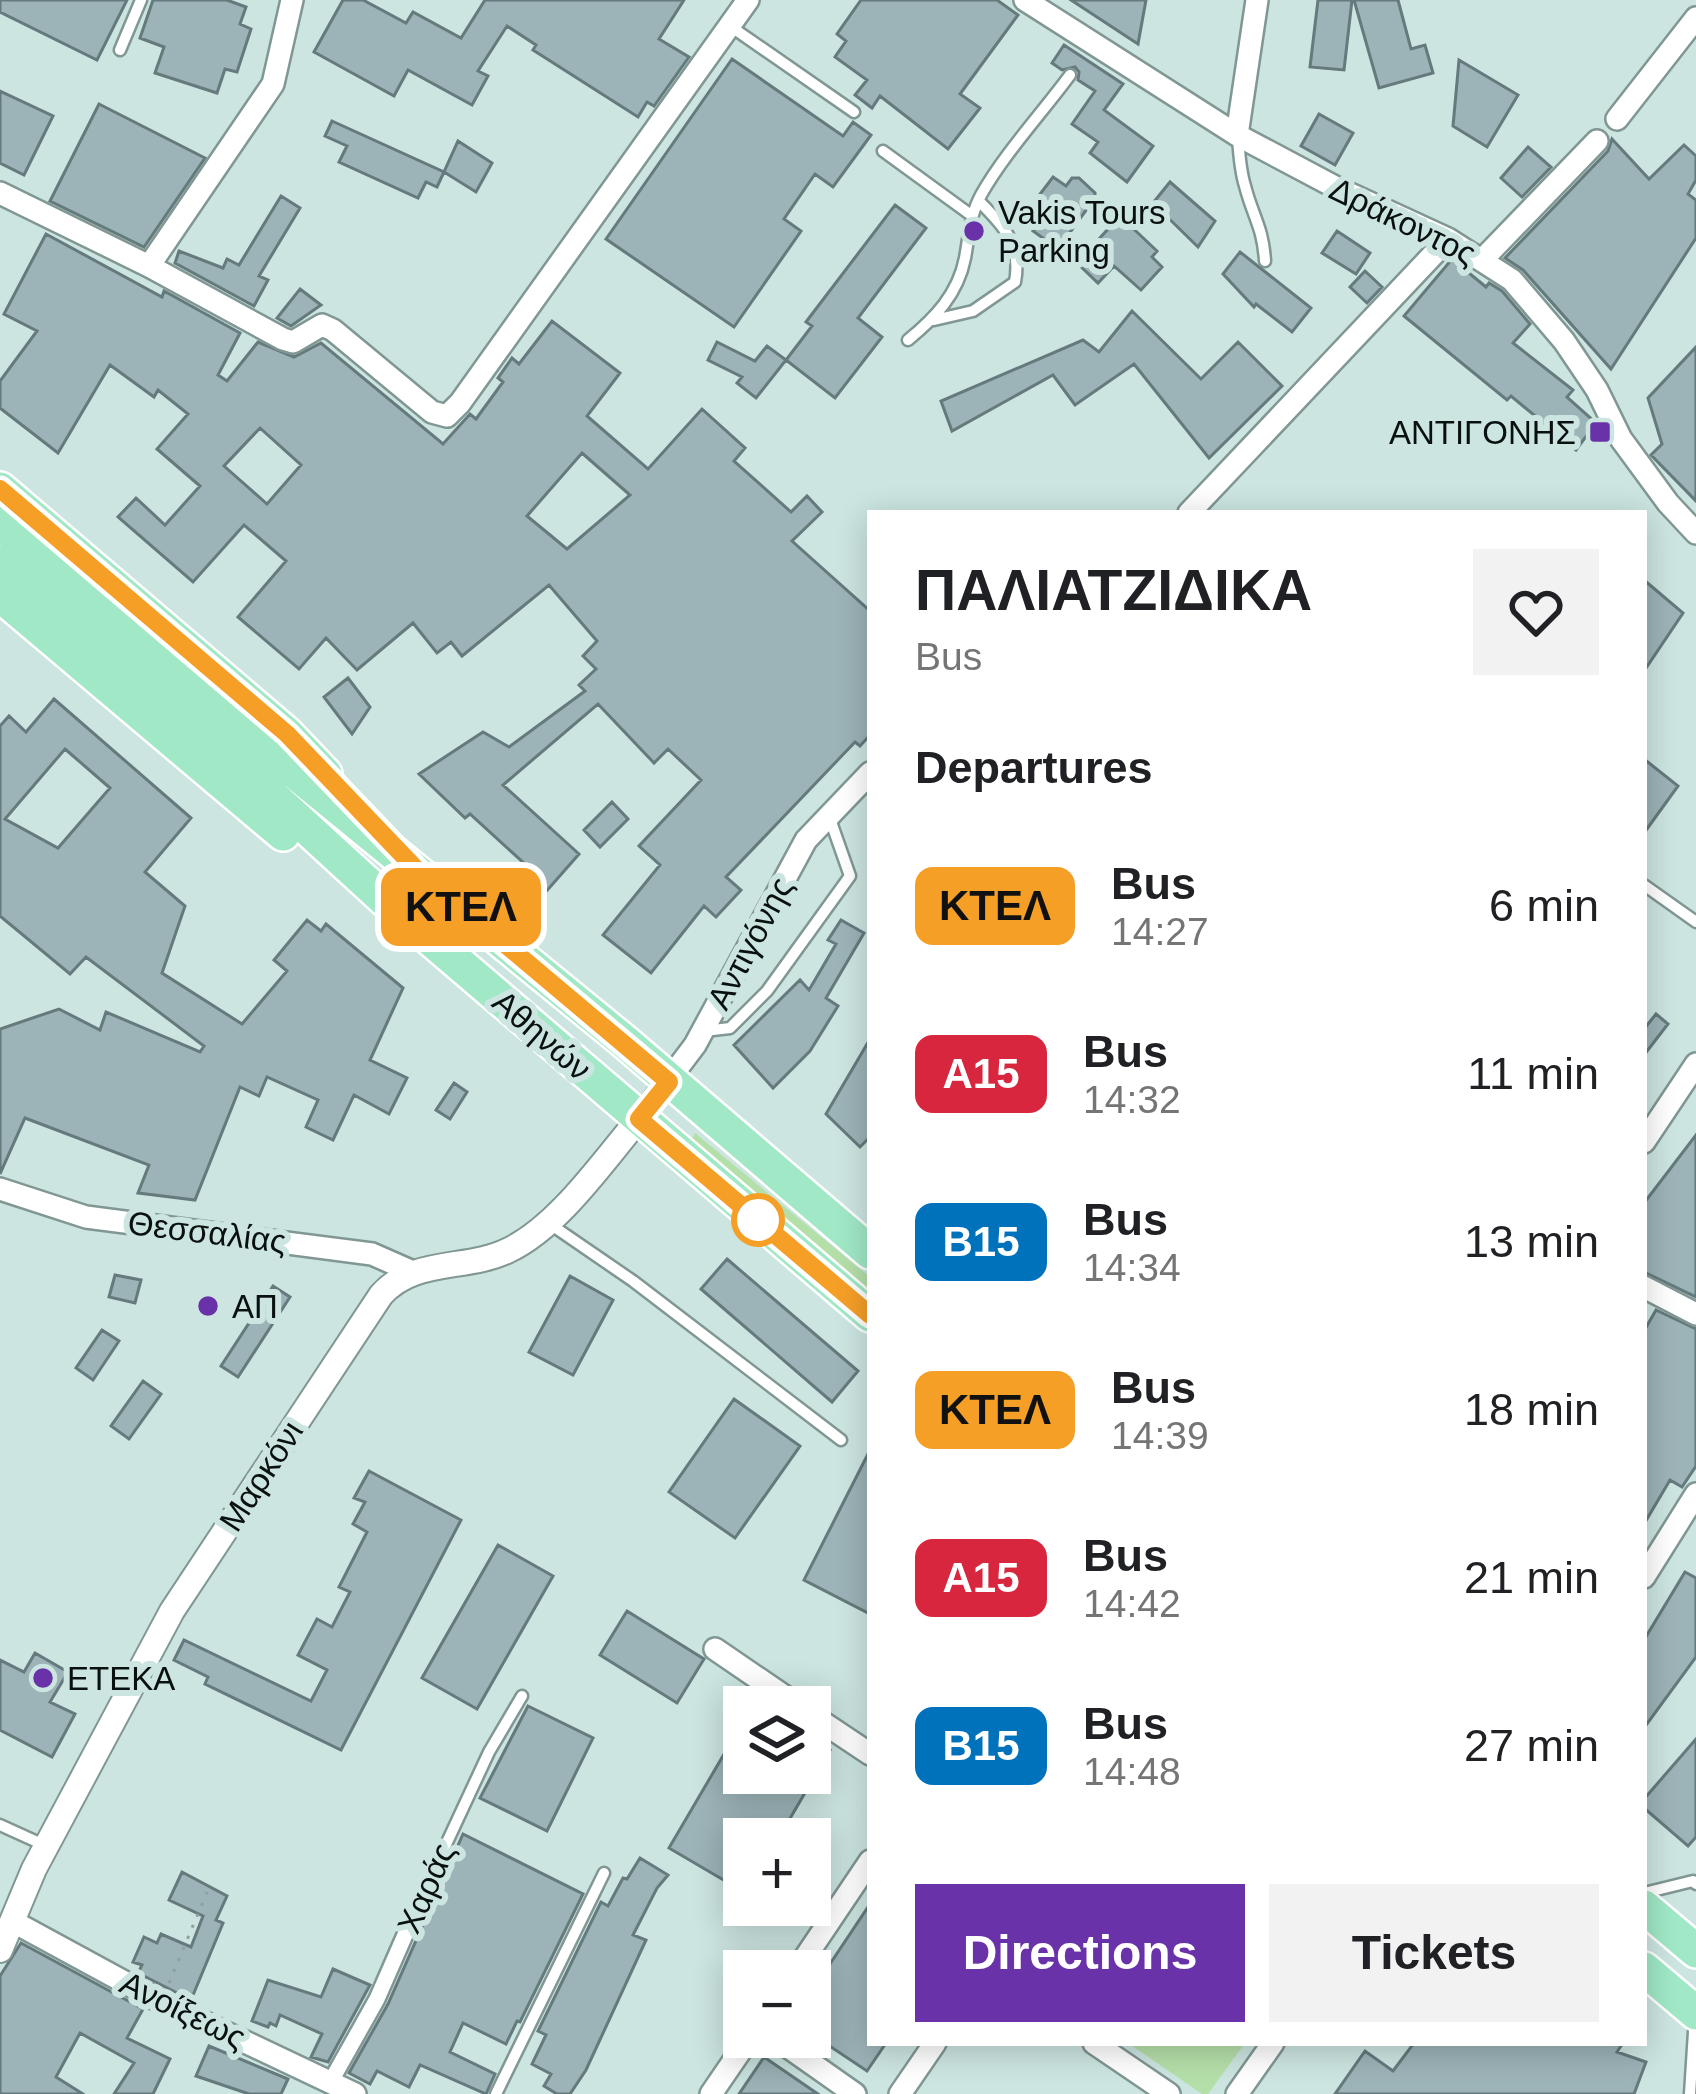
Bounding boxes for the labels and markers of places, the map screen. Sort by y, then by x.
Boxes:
place label: Vakis Tours Parking [998,194,1166,269]
marker: Vakis Tours Parking [961,218,987,244]
place label: ΑΝΤΙΓΟΝΗΣ [1389,414,1576,451]
marker: ΑΝΤΙΓΟΝΗΣ [1587,419,1613,445]
unlabelled marker [733,1195,783,1245]
place label: ΑΠ [232,1288,278,1325]
marker: ΑΠ [195,1293,221,1319]
place label: ΕΤΕΚΑ [67,1660,175,1697]
marker: ΕΤΕΚΑ [30,1665,56,1691]

